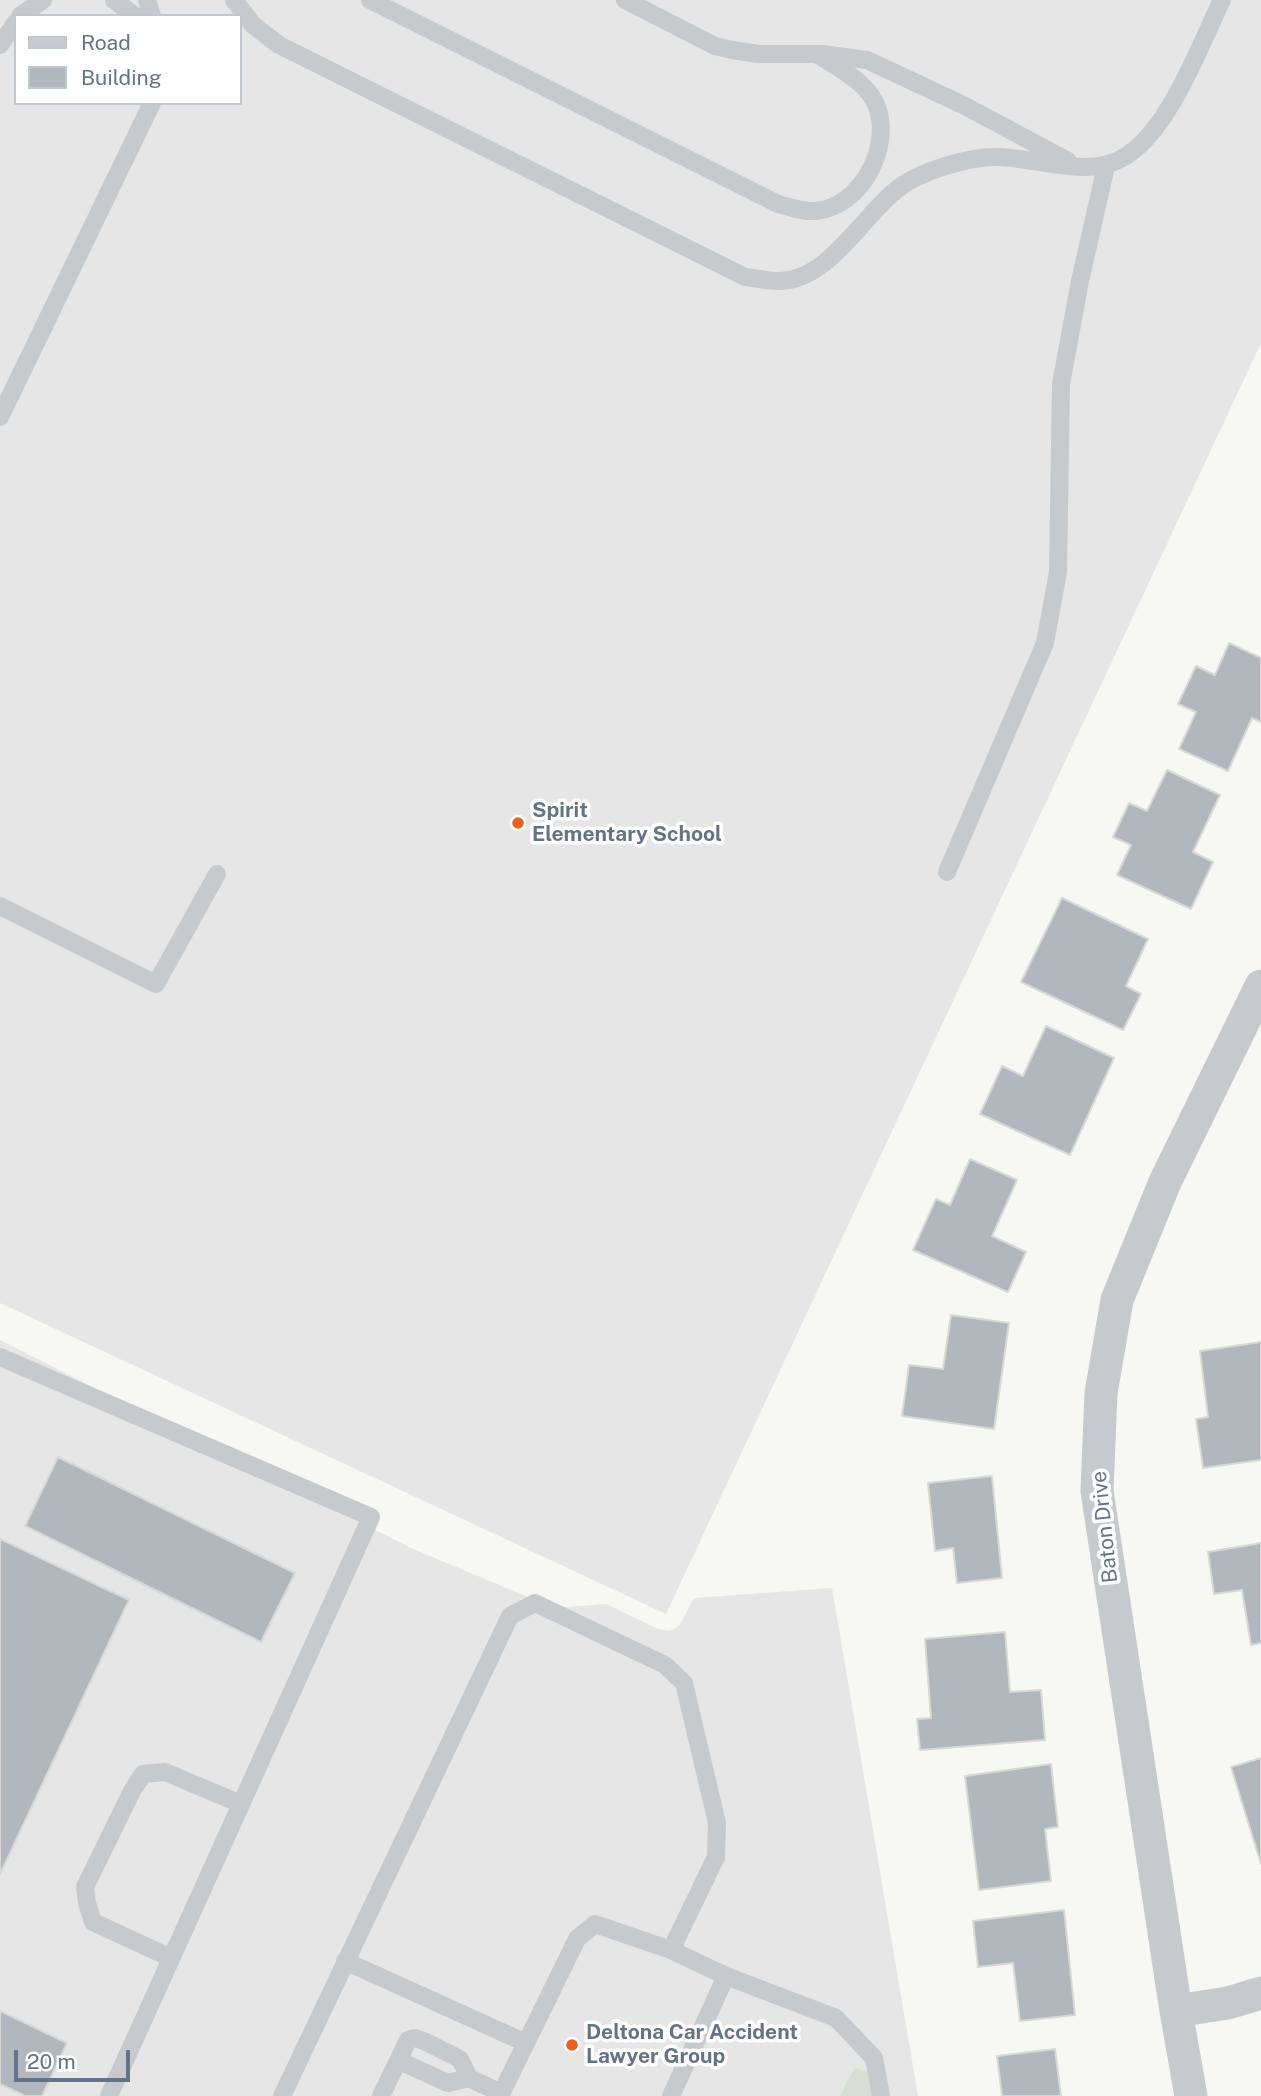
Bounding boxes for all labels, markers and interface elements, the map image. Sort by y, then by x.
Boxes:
legend [14,14,242,105]
text: Road [81,30,131,55]
text: Building [81,65,162,90]
place label: Spirit Elementary School [532,798,722,848]
marker: Spirit Elementary School [510,815,526,831]
street label: Baton Drive [1087,1470,1123,1584]
place label: Deltona Car Accident Lawyer Group [586,2020,798,2070]
scale bar [18,2036,133,2080]
marker: Deltona Car Accident Lawyer Group [564,2037,580,2053]
text: 20 m [27,2049,76,2074]

